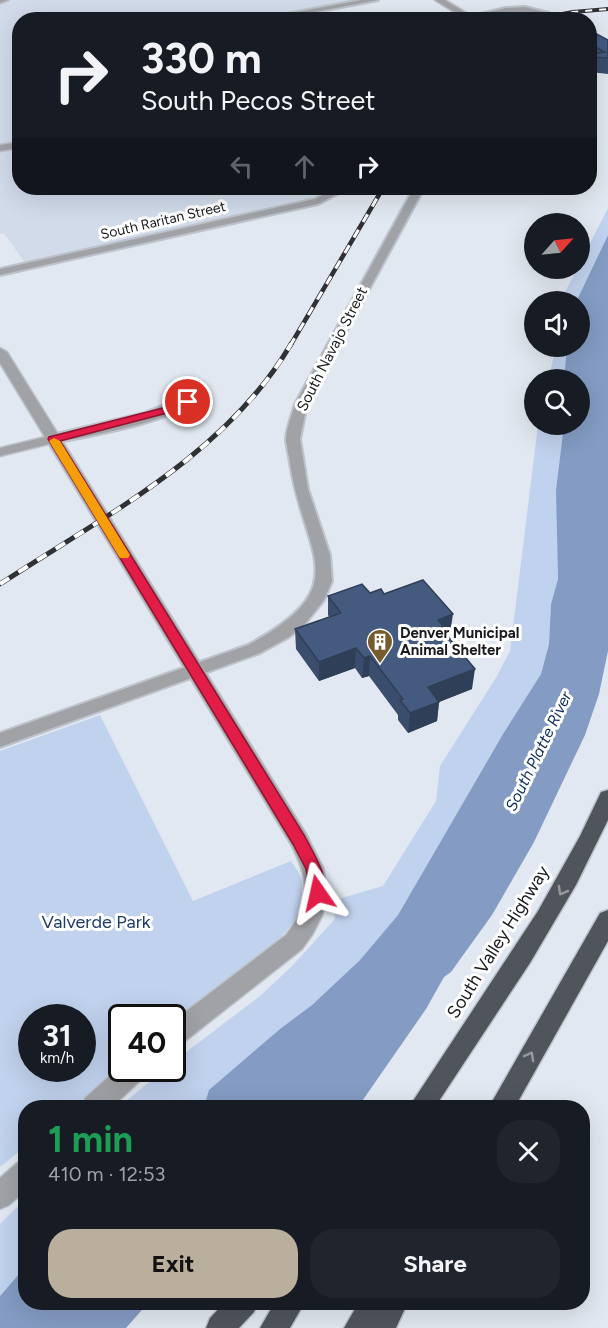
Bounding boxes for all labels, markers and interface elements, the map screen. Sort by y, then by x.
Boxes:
text: 330 m [141,33,262,84]
icon: right [42,36,120,114]
text: South Pecos Street [141,84,375,117]
icon: left [225,150,258,183]
icon: ahead [288,150,321,183]
icon: right [351,150,384,183]
street label: South Raritan Street [99,198,227,243]
north arrow [524,213,590,279]
map controls [524,213,590,435]
street label: South Navajo Street [293,284,371,414]
button: sound [524,291,590,357]
button: search [524,369,590,435]
pin [162,376,213,427]
icon: arrive [171,385,204,418]
place label: Denver Municipal Animal Shelter [400,624,519,659]
building icon: Denver Municipal Animal Shelter [365,627,395,665]
water label: South Platte River [501,688,576,814]
position arrow [286,861,350,925]
street label: South Valley Highway [442,861,554,1022]
one-way arrow [558,885,569,895]
park label: Valverde Park [41,911,151,933]
speed limit sign: 40 [108,1004,186,1082]
text: 31 [42,1017,72,1054]
text: km/h [40,1049,74,1067]
one-way arrow [523,1052,534,1062]
text: 1 min [48,1118,133,1161]
button: close [497,1120,560,1183]
text: 410 m · 12:53 [48,1162,165,1186]
button: Exit [48,1229,298,1298]
button: Share [310,1229,560,1298]

